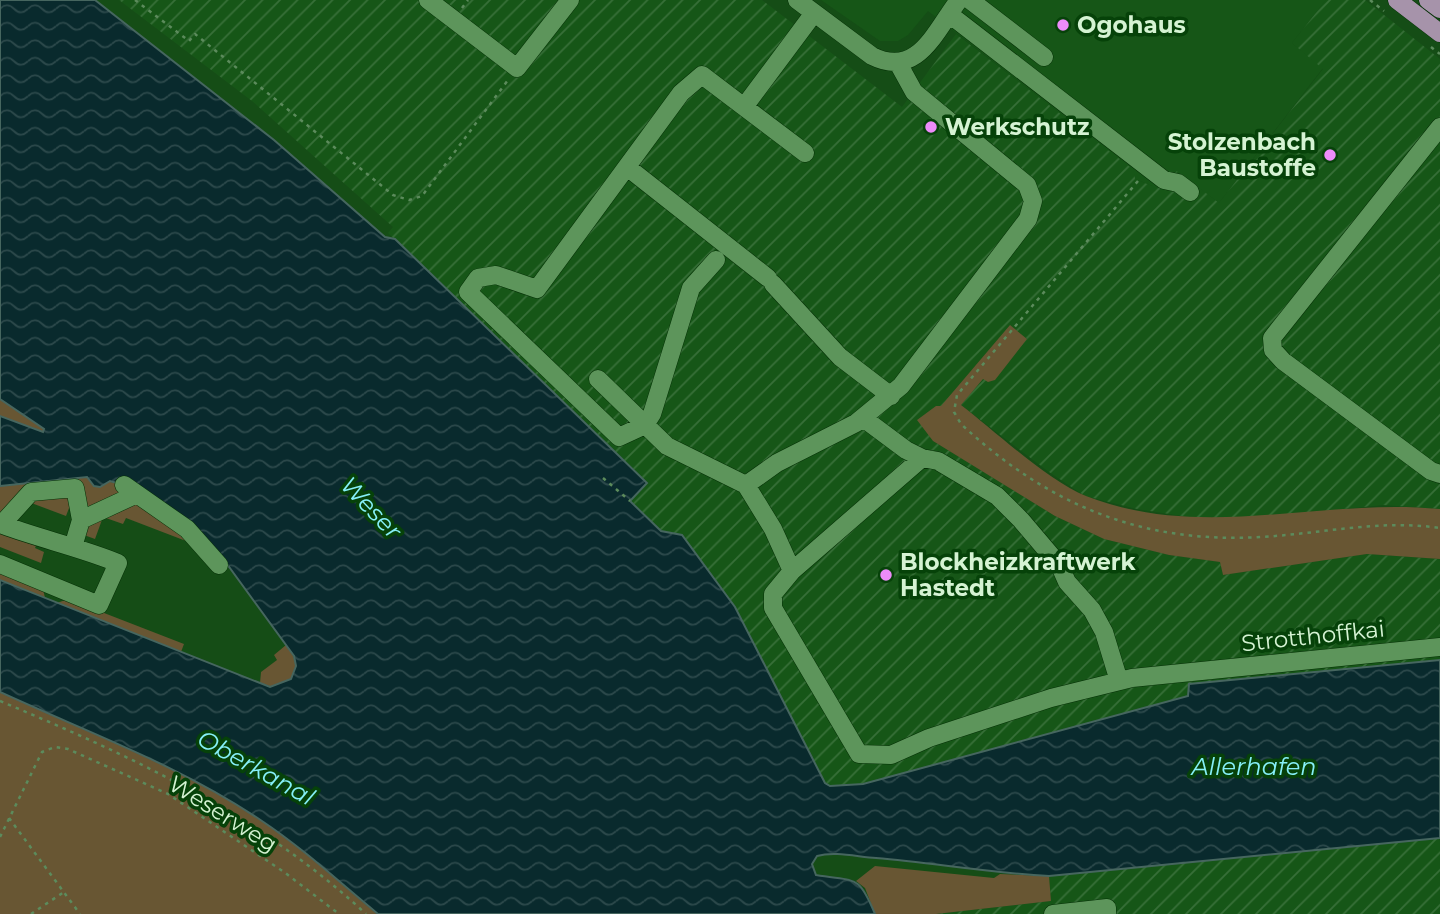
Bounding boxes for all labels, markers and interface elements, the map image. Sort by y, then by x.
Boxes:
place label: Ogohaus [1077,11,1186,39]
marker: Ogohaus [1055,17,1071,33]
place label: Werkschutz [945,113,1089,141]
marker: Werkschutz [923,119,939,135]
place label: Stolzenbach Baustoffe [1168,128,1316,182]
marker: Stolzenbach Baustoffe [1322,147,1338,163]
water label: Weser [335,471,409,546]
place label: Blockheizkraftwerk Hastedt [900,548,1136,602]
marker: Blockheizkraftwerk Hastedt [878,567,894,583]
street label: Strotthoffkai [1240,615,1386,657]
water label: Oberkanal [193,724,320,812]
water label: Allerhafen [1189,752,1317,781]
street label: Weserweg [164,770,282,858]

